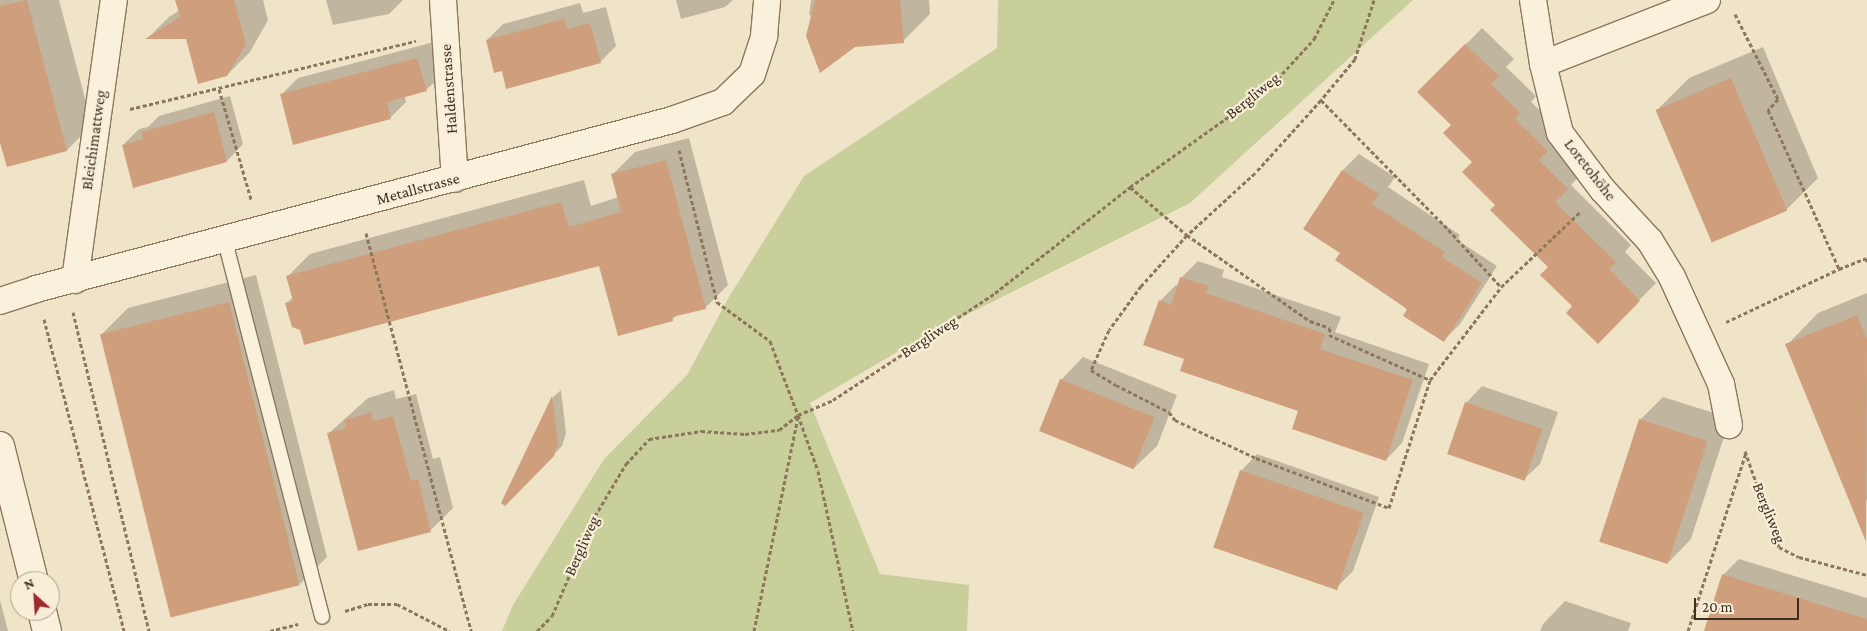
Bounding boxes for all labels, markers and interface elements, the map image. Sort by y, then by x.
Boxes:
street label: Haldenstrasse [436,43,462,135]
street label: Bergliweg [1222,68,1284,124]
street label: Bleichimattweg [77,89,111,191]
street label: Loretohöhe [1560,135,1620,205]
street label: Metallstrasse [374,169,462,209]
street label: Bergliweg [897,312,961,362]
street label: Bergliweg [1748,480,1790,546]
street label: Bergliweg [560,513,604,579]
north arrow [10,571,60,621]
text: N [21,574,37,593]
scale bar [1697,588,1802,620]
text: 20 m [1702,599,1733,615]

